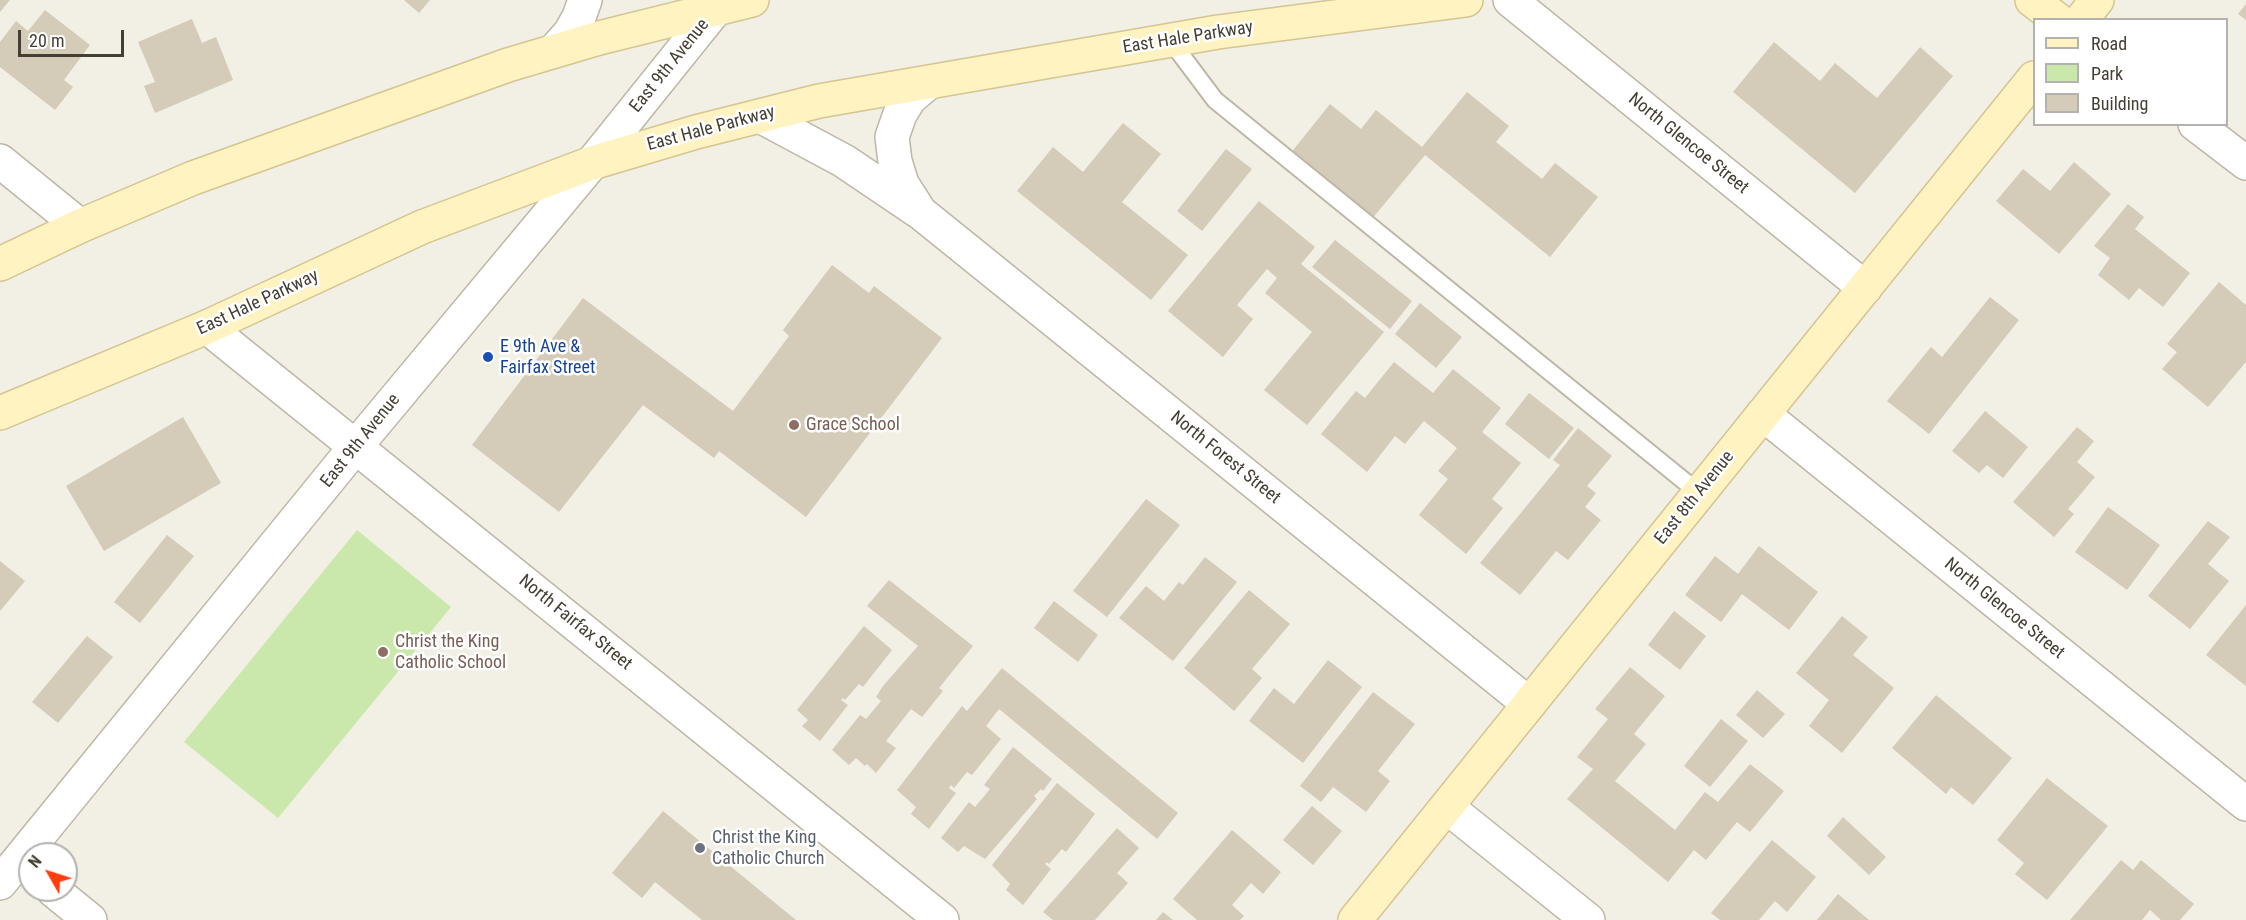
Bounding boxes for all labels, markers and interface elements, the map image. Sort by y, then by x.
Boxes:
street label: East 9th Avenue [626,15,714,117]
street label: East Hale Parkway [1121,17,1255,59]
scale bar [21,18,128,56]
legend [2033,18,2228,126]
text: 20 m [29,30,64,51]
text: Road [2091,33,2127,54]
text: Park [2091,63,2123,84]
street label: North Glencoe Street [1624,89,1752,199]
text: Building [2091,93,2148,114]
street label: East Hale Parkway [645,102,777,156]
street label: East Hale Parkway [194,265,322,341]
place label: E 9th Ave & Fairfax Street [500,336,595,378]
marker: E 9th Ave & Fairfax Street [481,350,495,364]
street label: East 9th Avenue [317,390,405,492]
street label: North Forest Street [1166,407,1284,509]
place label: Grace School [806,414,900,436]
marker: Grace School [787,418,801,432]
street label: East 8th Avenue [1651,447,1739,549]
street label: North Glencoe Street [1940,554,2068,664]
street label: North Fairfax Street [514,571,636,675]
place label: Christ the King Catholic School [395,631,506,674]
marker: Christ the King Catholic School [376,645,390,659]
place label: Christ the King Catholic Church [712,827,825,870]
marker: Christ the King Catholic Church [693,841,707,855]
north arrow [18,842,78,902]
text: N [25,852,46,871]

